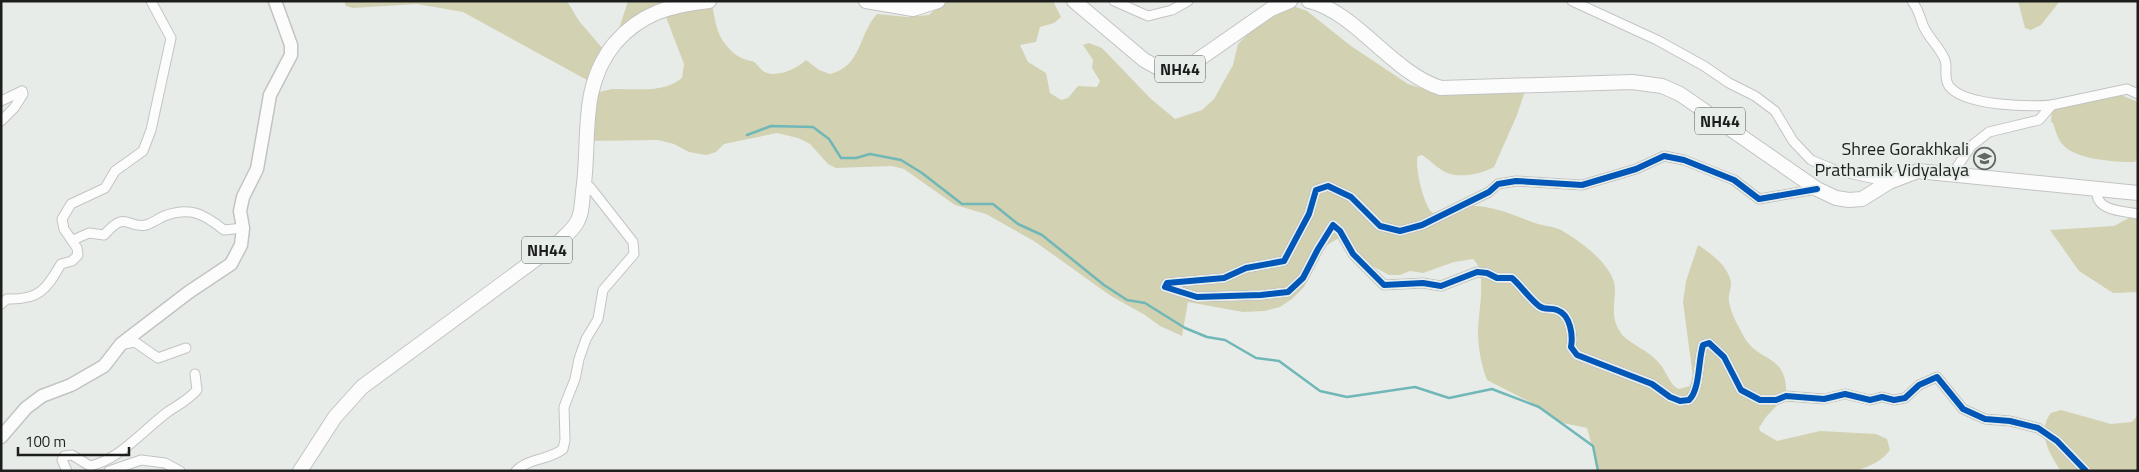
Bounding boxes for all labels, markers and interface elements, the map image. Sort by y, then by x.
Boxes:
road number: NH44 [1155,56,1205,82]
road number: NH44 [1695,108,1745,134]
place label: Shree Gorakhkali Prathamik Vidyalaya [1814,135,1969,183]
school or university icon: Shree Gorakhkali Prathamik Vidyalaya [1973,147,1997,171]
road number: NH44 [522,236,572,264]
scale bar [18,424,129,456]
text: 100 m [25,430,66,453]

